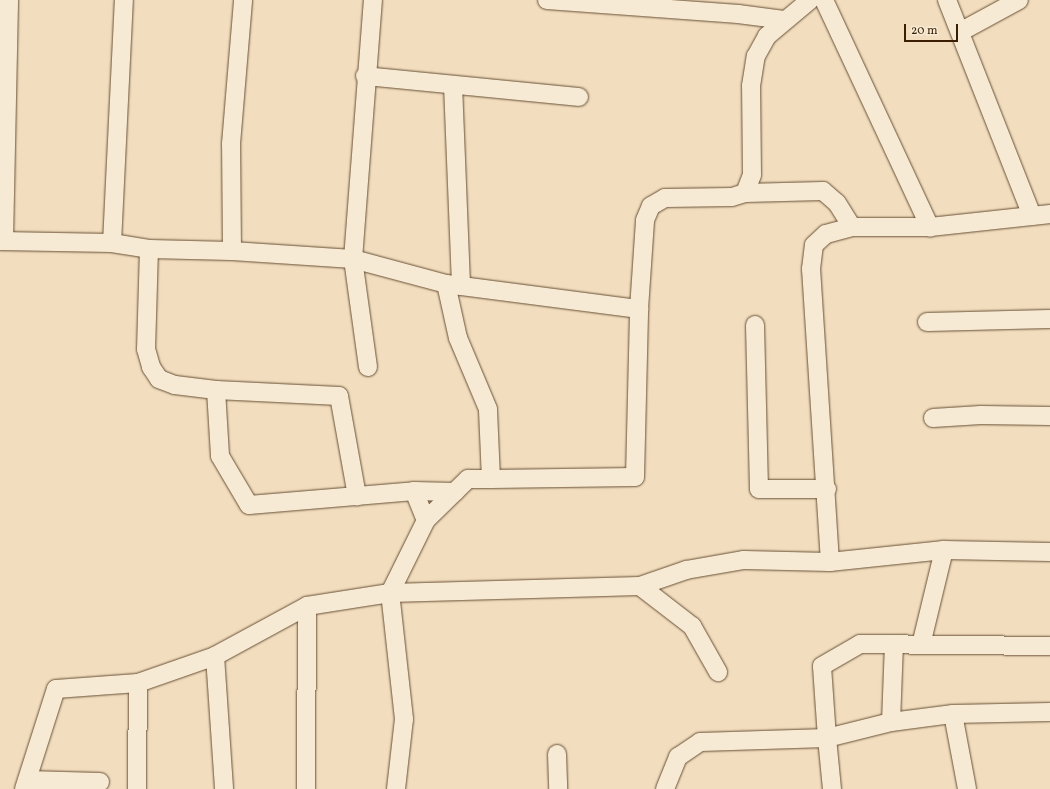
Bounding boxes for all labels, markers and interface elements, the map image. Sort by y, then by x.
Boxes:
scale bar [906,16,960,42]
text: 20 m [911,23,938,39]

